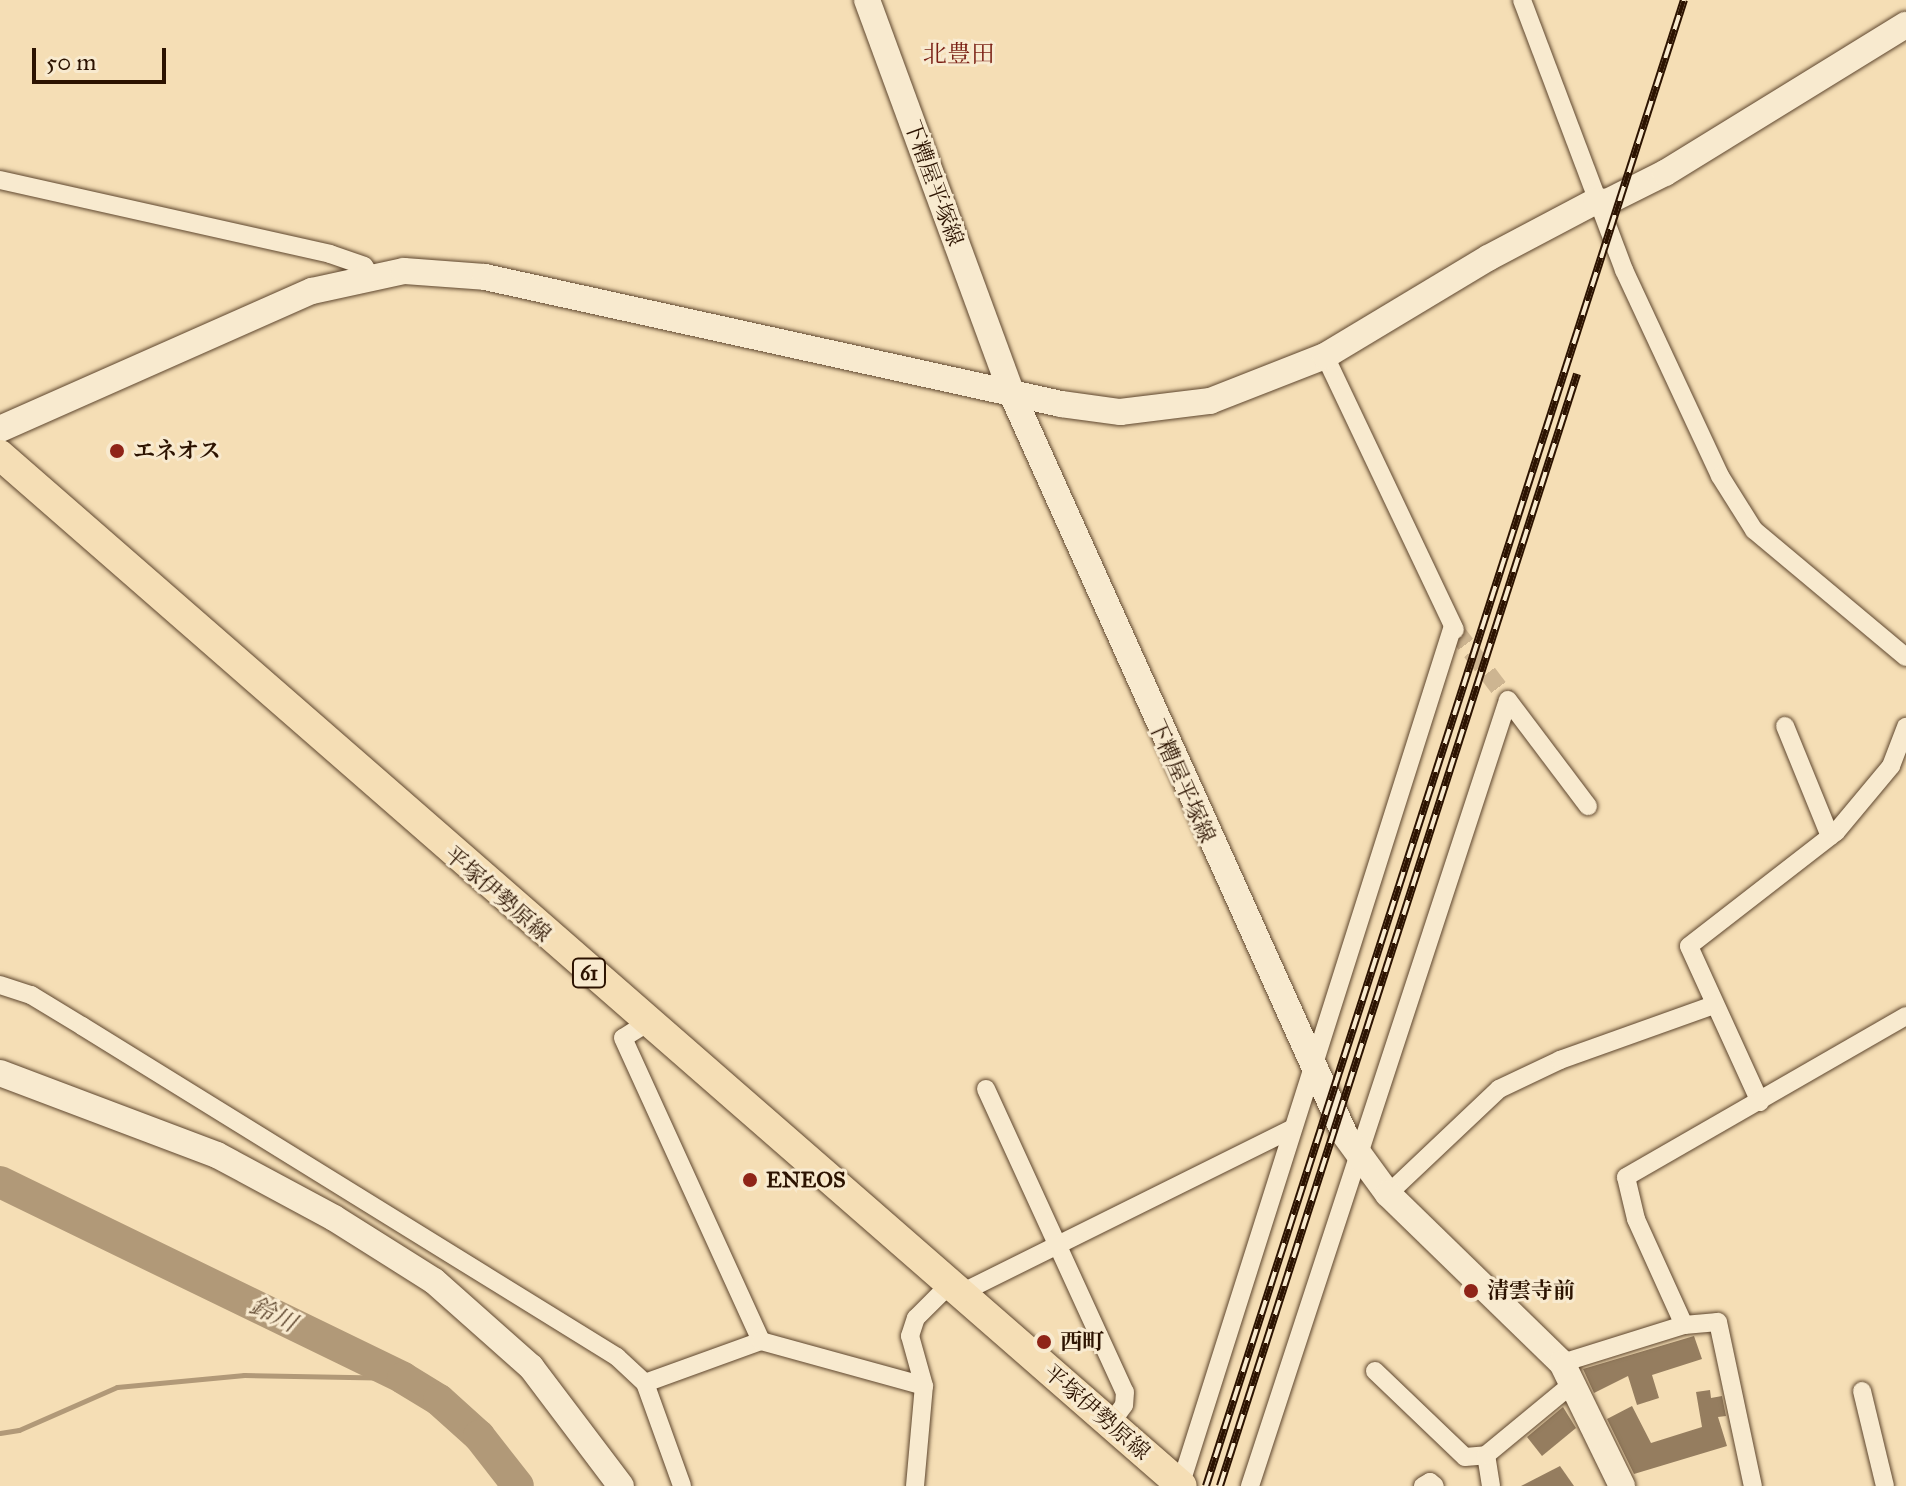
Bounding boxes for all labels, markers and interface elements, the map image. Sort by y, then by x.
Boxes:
scale bar [36,32,170,82]
district label: 北豊田 [923,41,995,69]
text: 50 m [46,47,96,77]
street label: 下糟屋平塚線 [899,116,969,250]
place label: エネオス [133,438,221,464]
marker: エネオス [108,442,126,460]
street label: 下糟屋平塚線 [1143,715,1221,847]
street label: 平塚伊勢原線 [440,841,556,947]
road number: 61 [571,957,607,989]
place label: ENEOS [766,1167,846,1193]
marker: ENEOS [741,1171,759,1189]
place label: 清雲寺前 [1487,1278,1575,1304]
marker: 清雲寺前 [1462,1282,1480,1300]
water label: 鈴川 [245,1292,301,1338]
place label: 西町 [1060,1329,1104,1355]
marker: 西町 [1035,1333,1053,1351]
street label: 平塚伊勢原線 [1039,1359,1155,1465]

